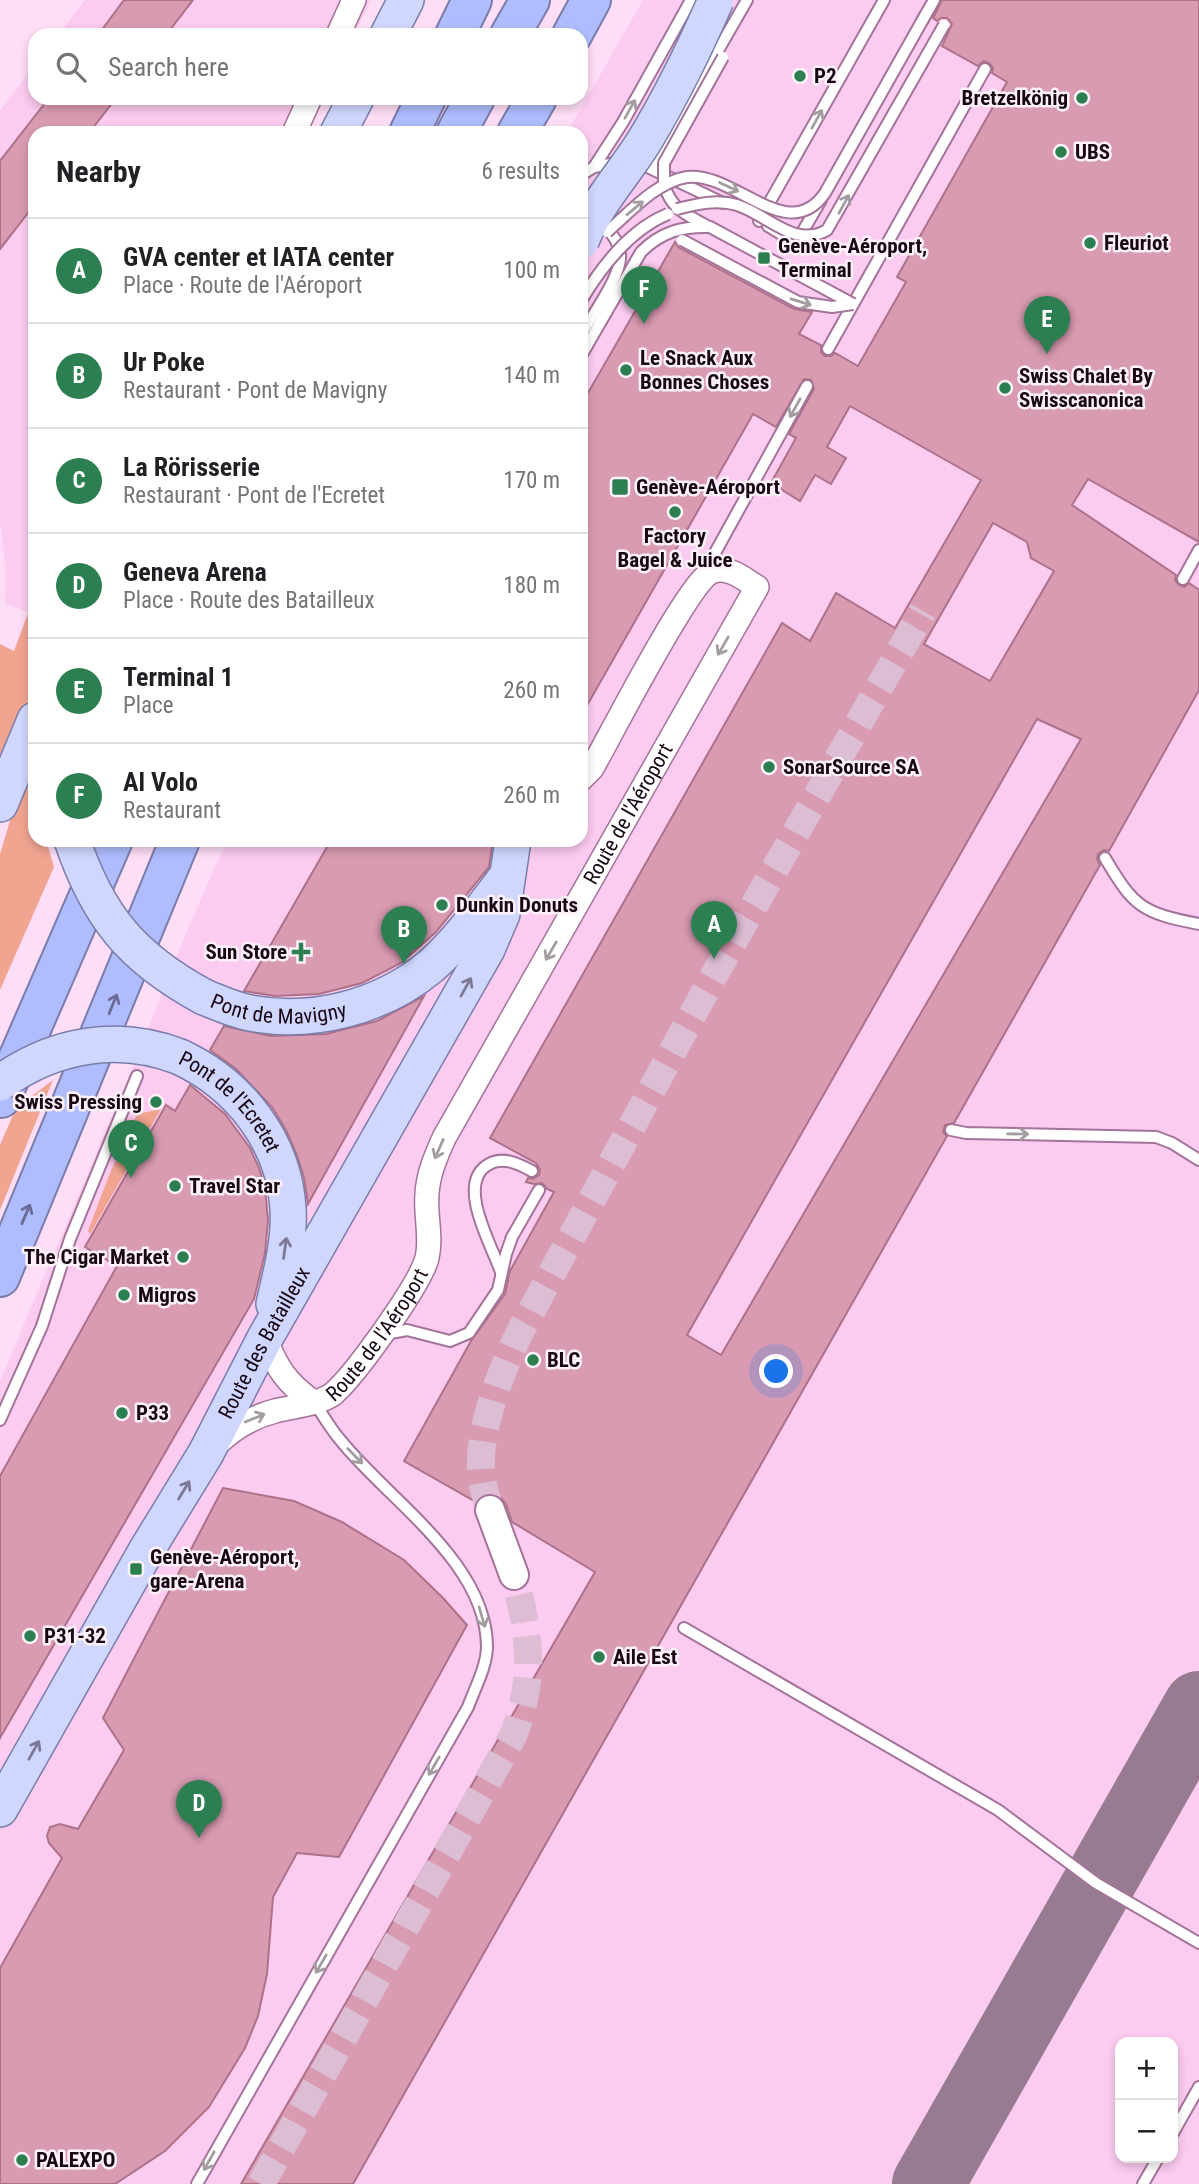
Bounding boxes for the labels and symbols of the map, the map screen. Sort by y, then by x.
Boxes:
place label: P2 [814,64,837,88]
marker: P2 [792,68,808,84]
place label: Bretzelkönig [962,86,1068,110]
marker: Bretzelkönig [1074,90,1090,106]
one-way arrow [623,100,637,120]
one-way arrow [810,110,824,130]
place label: UBS [1075,140,1110,164]
marker: UBS [1053,144,1069,160]
one-way arrow [718,180,739,194]
one-way arrow [837,195,851,215]
one-way arrow [626,200,644,216]
place label: Fleuriot [1104,231,1169,255]
place label: Genève-Aéroport, Terminal [778,234,927,282]
marker: Fleuriot [1082,235,1098,251]
marker: Genève-Aéroport, Terminal [756,250,772,266]
pin: F [621,266,667,324]
one-way arrow [789,296,811,309]
pin: E [1024,296,1070,354]
place label: Le Snack Aux Bonnes Choses [640,346,769,394]
marker: Le Snack Aux Bonnes Choses [618,362,634,378]
place label: Swiss Chalet By Swisscanonica [1019,364,1153,412]
marker: Swiss Chalet By Swisscanonica [997,380,1013,396]
one-way arrow [788,397,801,418]
place label: Genève-Aéroport [636,475,780,499]
marker: Genève-Aéroport [610,477,630,497]
marker: Factory Bagel & Juice [667,504,683,520]
place label: Factory Bagel & Juice [617,524,733,572]
one-way arrow [716,636,730,656]
street label: Route de l'Aéroport [579,739,678,888]
place label: SonarSource SA [783,755,920,779]
marker: SonarSource SA [761,759,777,775]
place label: Dunkin Donuts [456,893,578,917]
marker: Dunkin Donuts [434,897,450,913]
pin: A [691,901,737,959]
pin: B [381,906,427,964]
place label: Sun Store [205,940,287,964]
one-way arrow [544,940,558,960]
marker: Sun Store [293,944,309,960]
one-way arrow [459,978,473,998]
street label: Pont de Mavigny [207,989,349,1029]
one-way arrow [107,994,120,1015]
street label: Pont de l'Ecretet [175,1046,285,1156]
place label: Swiss Pressing [14,1090,142,1114]
marker: Swiss Pressing [148,1094,164,1110]
pin: C [108,1120,154,1178]
one-way arrow [1006,1127,1029,1141]
one-way arrow [432,1138,445,1159]
place label: Travel Star [189,1174,280,1198]
marker: Travel Star [167,1178,183,1194]
one-way arrow [21,1204,34,1226]
one-way arrow [279,1237,292,1260]
place label: The Cigar Market [24,1245,169,1269]
marker: The Cigar Market [175,1249,191,1265]
street label: Route des Batailleux [214,1263,315,1423]
street label: Route de l'Aéroport [321,1265,433,1406]
place label: Migros [138,1283,196,1307]
marker: Migros [116,1287,132,1303]
place label: BLC [547,1348,580,1372]
marker: BLC [525,1352,541,1368]
your location [759,1354,793,1388]
place label: P33 [136,1401,169,1425]
marker: P33 [114,1405,130,1421]
one-way arrow [244,1411,265,1424]
one-way arrow [347,1447,364,1464]
one-way arrow [177,1481,191,1501]
place label: Genève-Aéroport, gare-Arena [150,1545,299,1593]
marker: Genève-Aéroport, gare-Arena [128,1561,144,1577]
one-way arrow [476,1605,489,1627]
place label: P31-32 [44,1624,106,1648]
marker: P31-32 [22,1628,38,1644]
place label: Aile Est [613,1645,677,1669]
marker: Aile Est [591,1649,607,1665]
one-way arrow [27,1740,41,1760]
one-way arrow [427,1756,441,1776]
pin: D [176,1780,222,1838]
one-way arrow [314,1954,328,1974]
place label: PALEXPO [36,2148,115,2172]
one-way arrow [202,2151,216,2171]
marker: PALEXPO [14,2152,30,2168]

